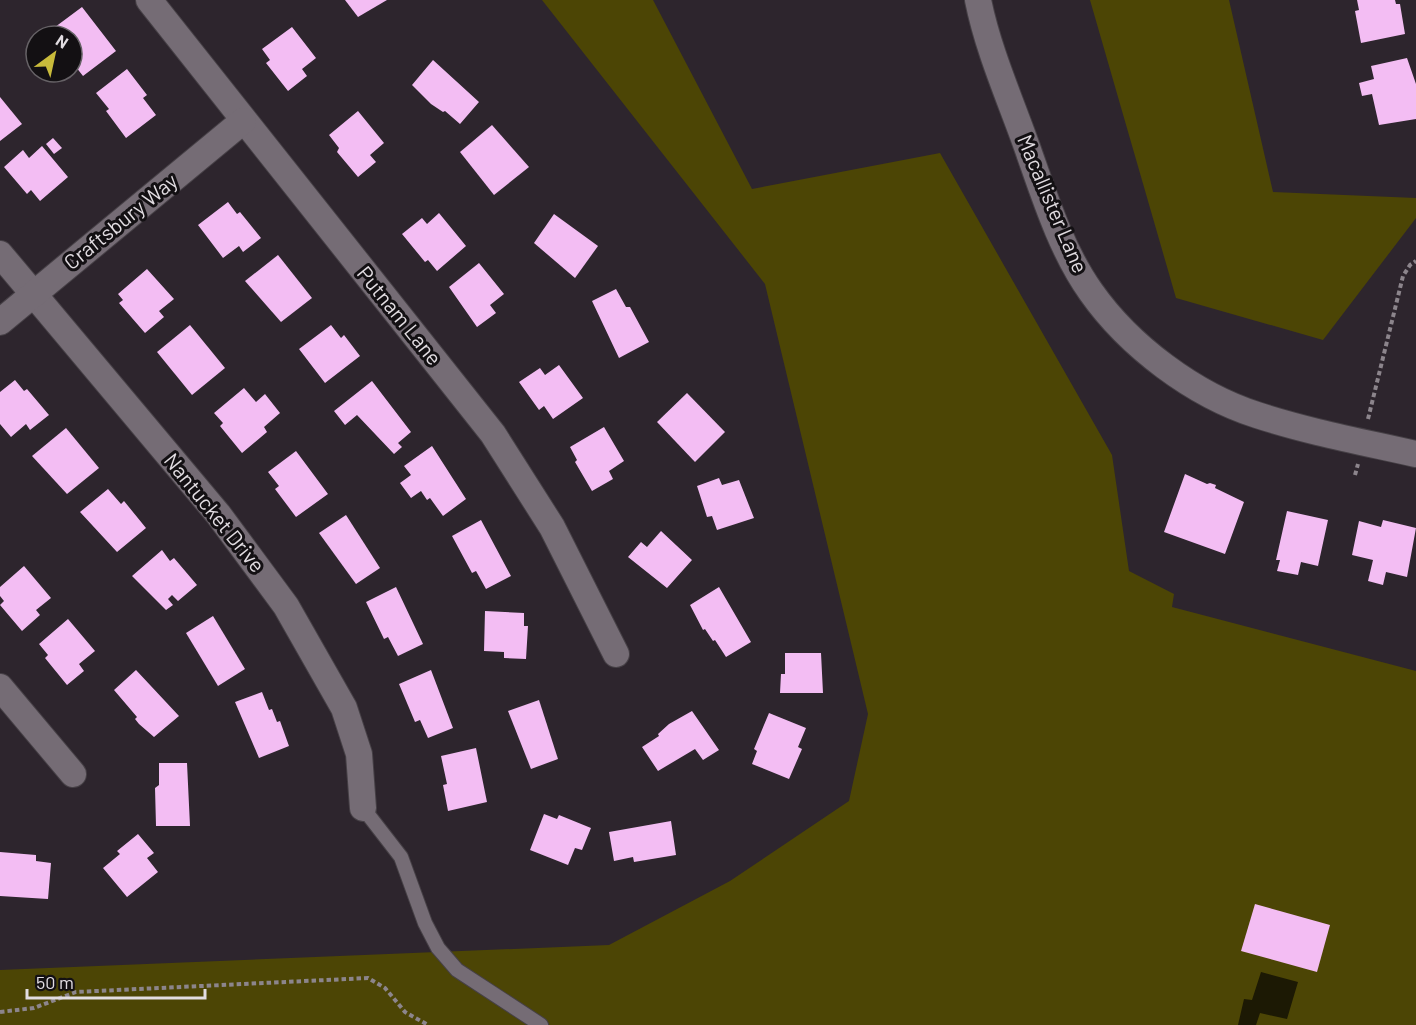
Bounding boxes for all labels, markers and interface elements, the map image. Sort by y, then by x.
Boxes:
north arrow [24,24,84,84]
text: N [53,30,72,52]
street label: Macallister Lane [1013,130,1094,276]
street label: Craftsbury Way [58,167,182,274]
street label: Putnam Lane [353,261,448,370]
street label: Nantucket Drive [160,448,271,577]
scale bar [27,962,206,1000]
text: 50 m [36,971,74,993]

